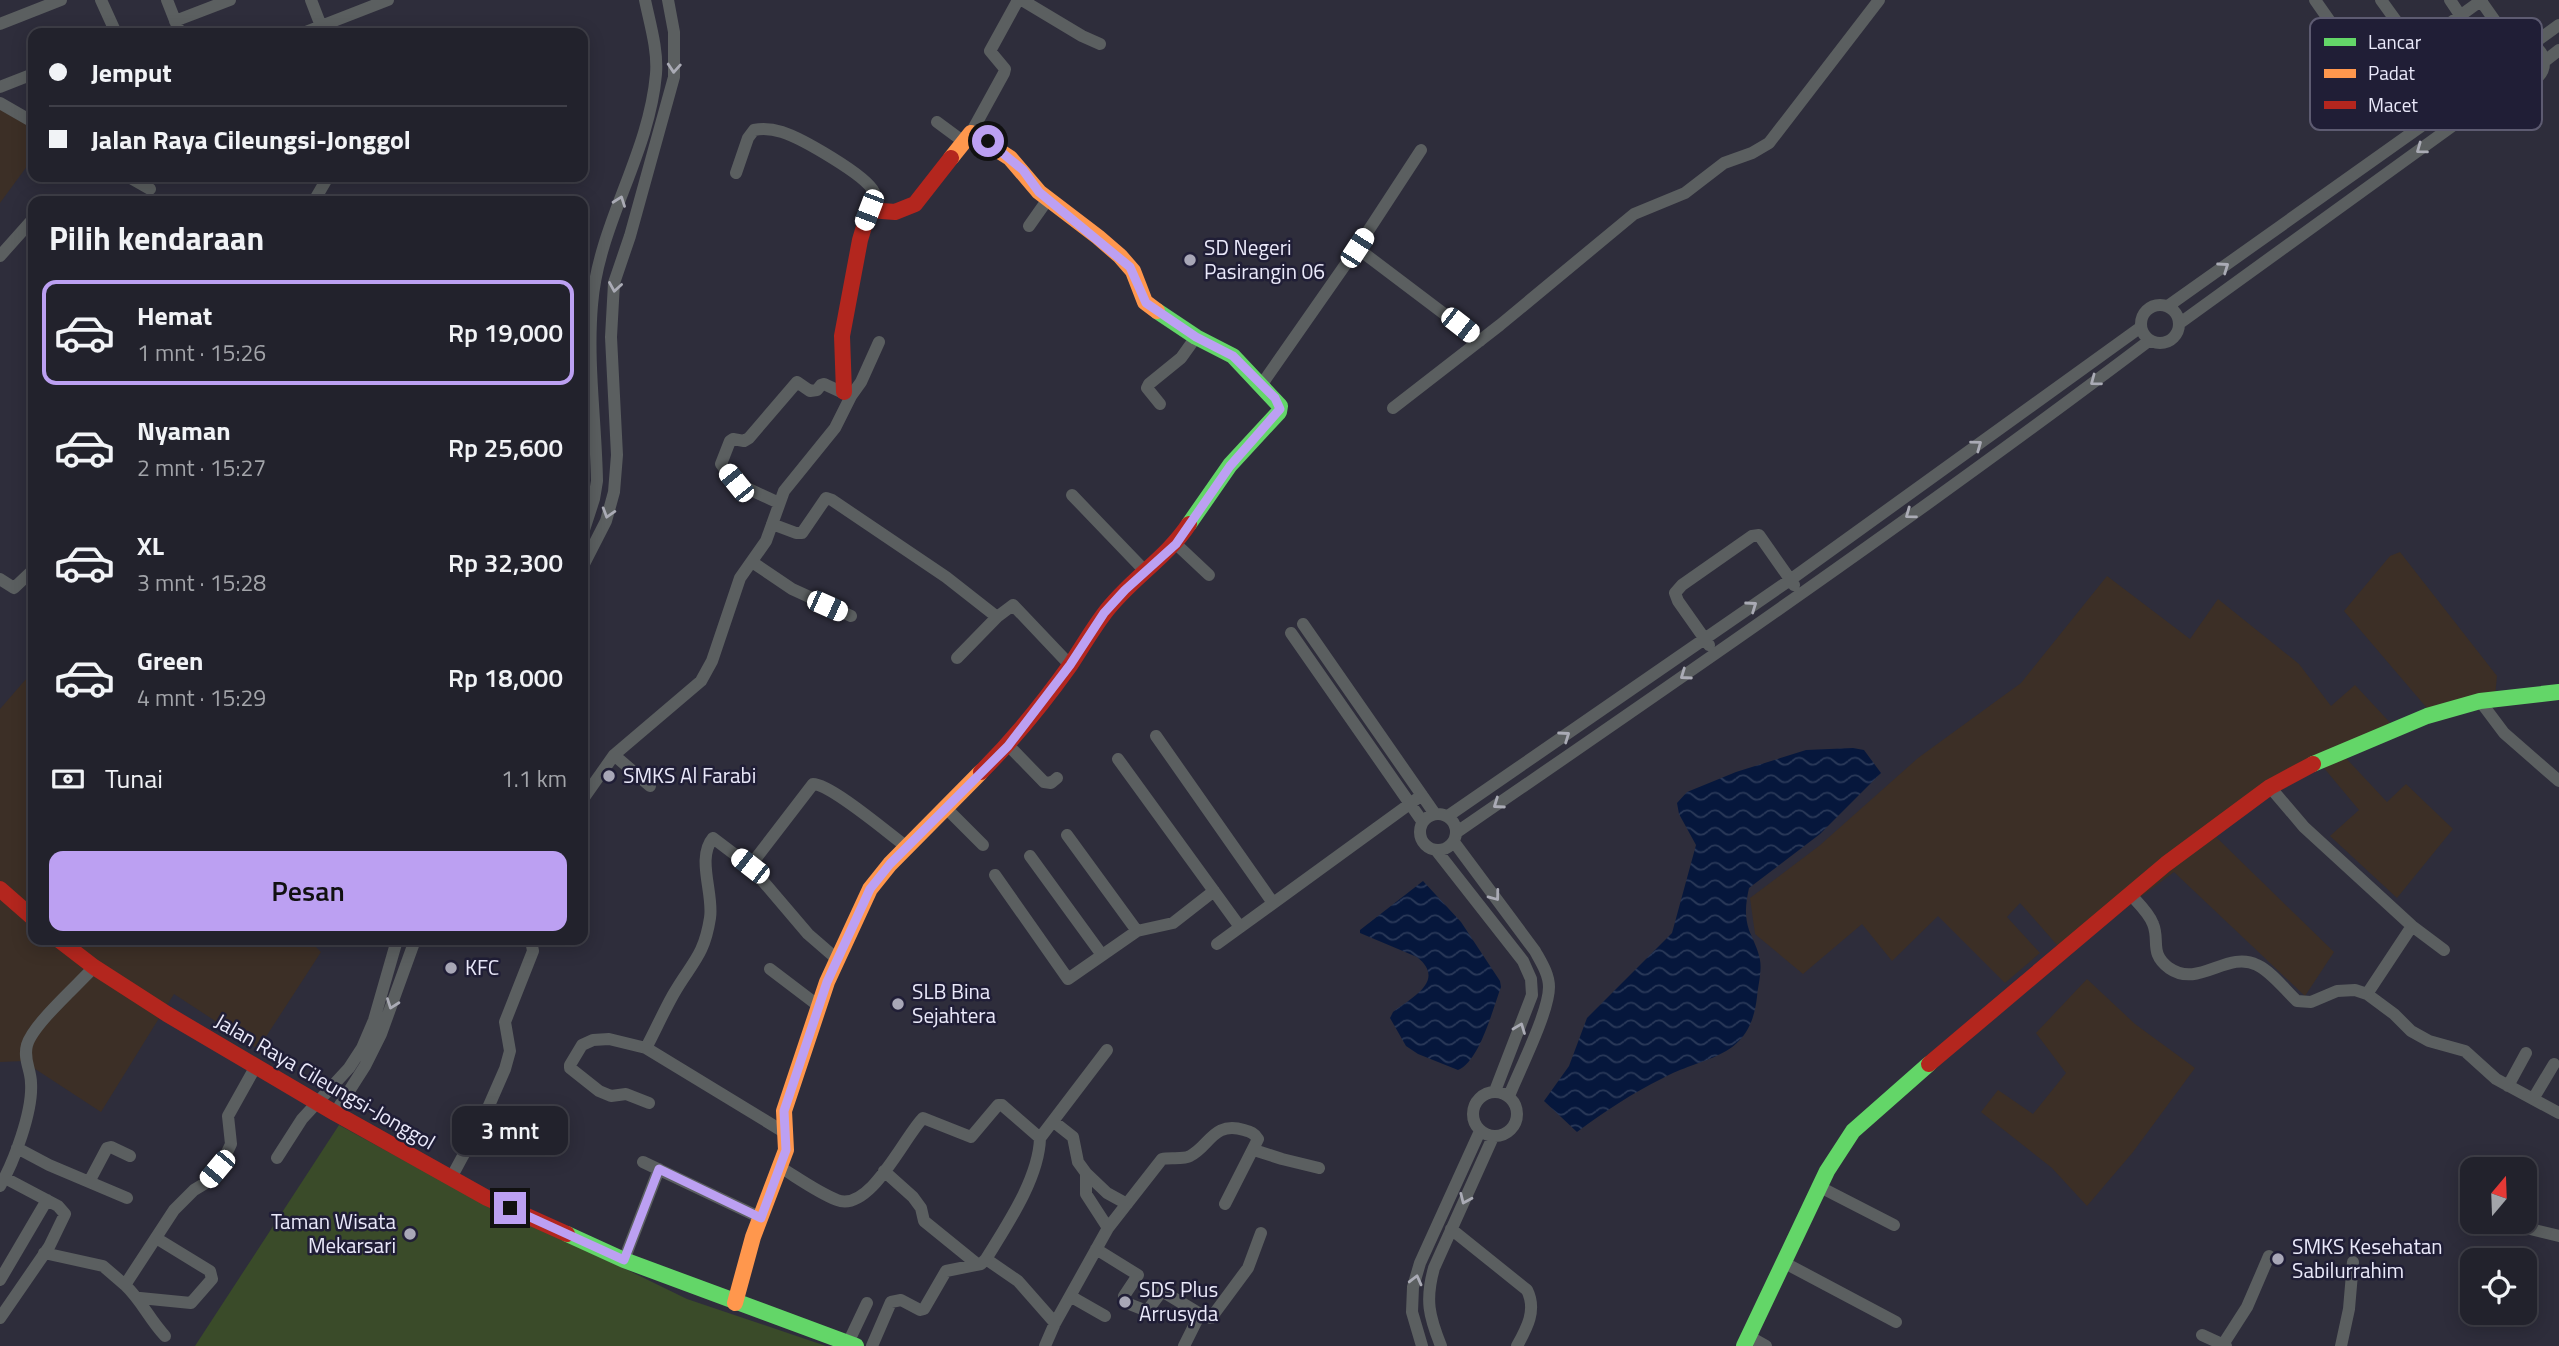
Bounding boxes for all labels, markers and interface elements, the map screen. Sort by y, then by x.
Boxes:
legend [2310,18,2542,130]
text: Lancar [2368,27,2422,56]
text: Jemput [91,53,172,92]
text: Padat [2368,58,2415,87]
one-way arrow [667,62,682,73]
text: Macet [2368,90,2418,119]
text: Jalan Raya Cileungsi-Jonggol [91,120,411,159]
route start [972,125,1004,157]
one-way arrow [2416,141,2429,153]
car [852,187,887,233]
one-way arrow [612,196,626,208]
text: Pilih kendaraan [49,214,264,262]
car [1337,225,1378,271]
place label: SD Negeri Pasirangin 06 [1204,231,1325,287]
marker: SD Negeri Pasirangin 06 [1182,252,1198,268]
one-way arrow [2216,262,2229,275]
one-way arrow [608,281,623,293]
text: Hemat [137,296,212,335]
icon: car [53,301,116,364]
car [1437,304,1484,346]
text: Rp 19,000 [448,313,563,352]
text: 1 mnt · 15:26 [137,335,266,370]
one-way arrow [2090,373,2103,386]
text: Nyaman [137,411,231,450]
icon: car [53,416,116,479]
text: Rp 25,600 [448,428,563,467]
one-way arrow [1969,441,1982,453]
text: 2 mnt · 15:27 [137,450,266,485]
car [715,460,758,506]
one-way arrow [602,506,617,518]
one-way arrow [1905,506,1918,518]
text: XL [137,526,164,565]
icon: car [53,531,116,594]
text: Rp 32,300 [448,543,563,582]
text: 3 mnt · 15:28 [137,565,266,600]
car [804,588,851,624]
one-way arrow [1744,602,1757,614]
text: Green [137,641,203,680]
icon: car [53,646,116,709]
text: Rp 18,000 [448,658,563,697]
one-way arrow [1680,667,1693,680]
text: 4 mnt · 15:29 [137,680,266,715]
one-way arrow [1557,732,1570,744]
text: Tunai [105,759,163,798]
place label: SMKS Al Farabi [623,759,756,791]
icon: cash [49,760,87,798]
text: 1.1 km [501,761,567,796]
marker: SMKS Al Farabi [601,768,617,784]
one-way arrow [1493,796,1506,808]
car [727,845,774,887]
button: Pesan [49,851,567,931]
one-way arrow [1486,888,1499,901]
place label: KFC [465,951,499,983]
marker: KFC [443,960,459,976]
place label: SLB Bina Sejahtera [912,975,997,1031]
marker: SLB Bina Sejahtera [890,996,906,1012]
one-way arrow [386,997,400,1010]
street label: Jalan Raya Cileungsi-Jonggol [209,1005,442,1157]
one-way arrow [1511,1022,1525,1034]
callout: 3 mnt [452,1106,568,1156]
text: 3 mnt [481,1113,539,1148]
car [196,1146,239,1192]
north arrow [2460,1157,2538,1234]
map controls [2460,1157,2537,1325]
route end [494,1192,526,1224]
one-way arrow [1459,1192,1473,1204]
place label: Taman Wisata Mekarsari [271,1205,396,1261]
marker: Taman Wisata Mekarsari [402,1226,418,1242]
place label: SMKS Kesehatan Sabilurrahim [2292,1230,2443,1286]
button: locate [2460,1248,2537,1325]
marker: SMKS Kesehatan Sabilurrahim [2270,1251,2286,1267]
place label: SDS Plus Arrusyda [1139,1273,1219,1329]
one-way arrow [1408,1274,1422,1286]
marker: SDS Plus Arrusyda [1117,1294,1133,1310]

